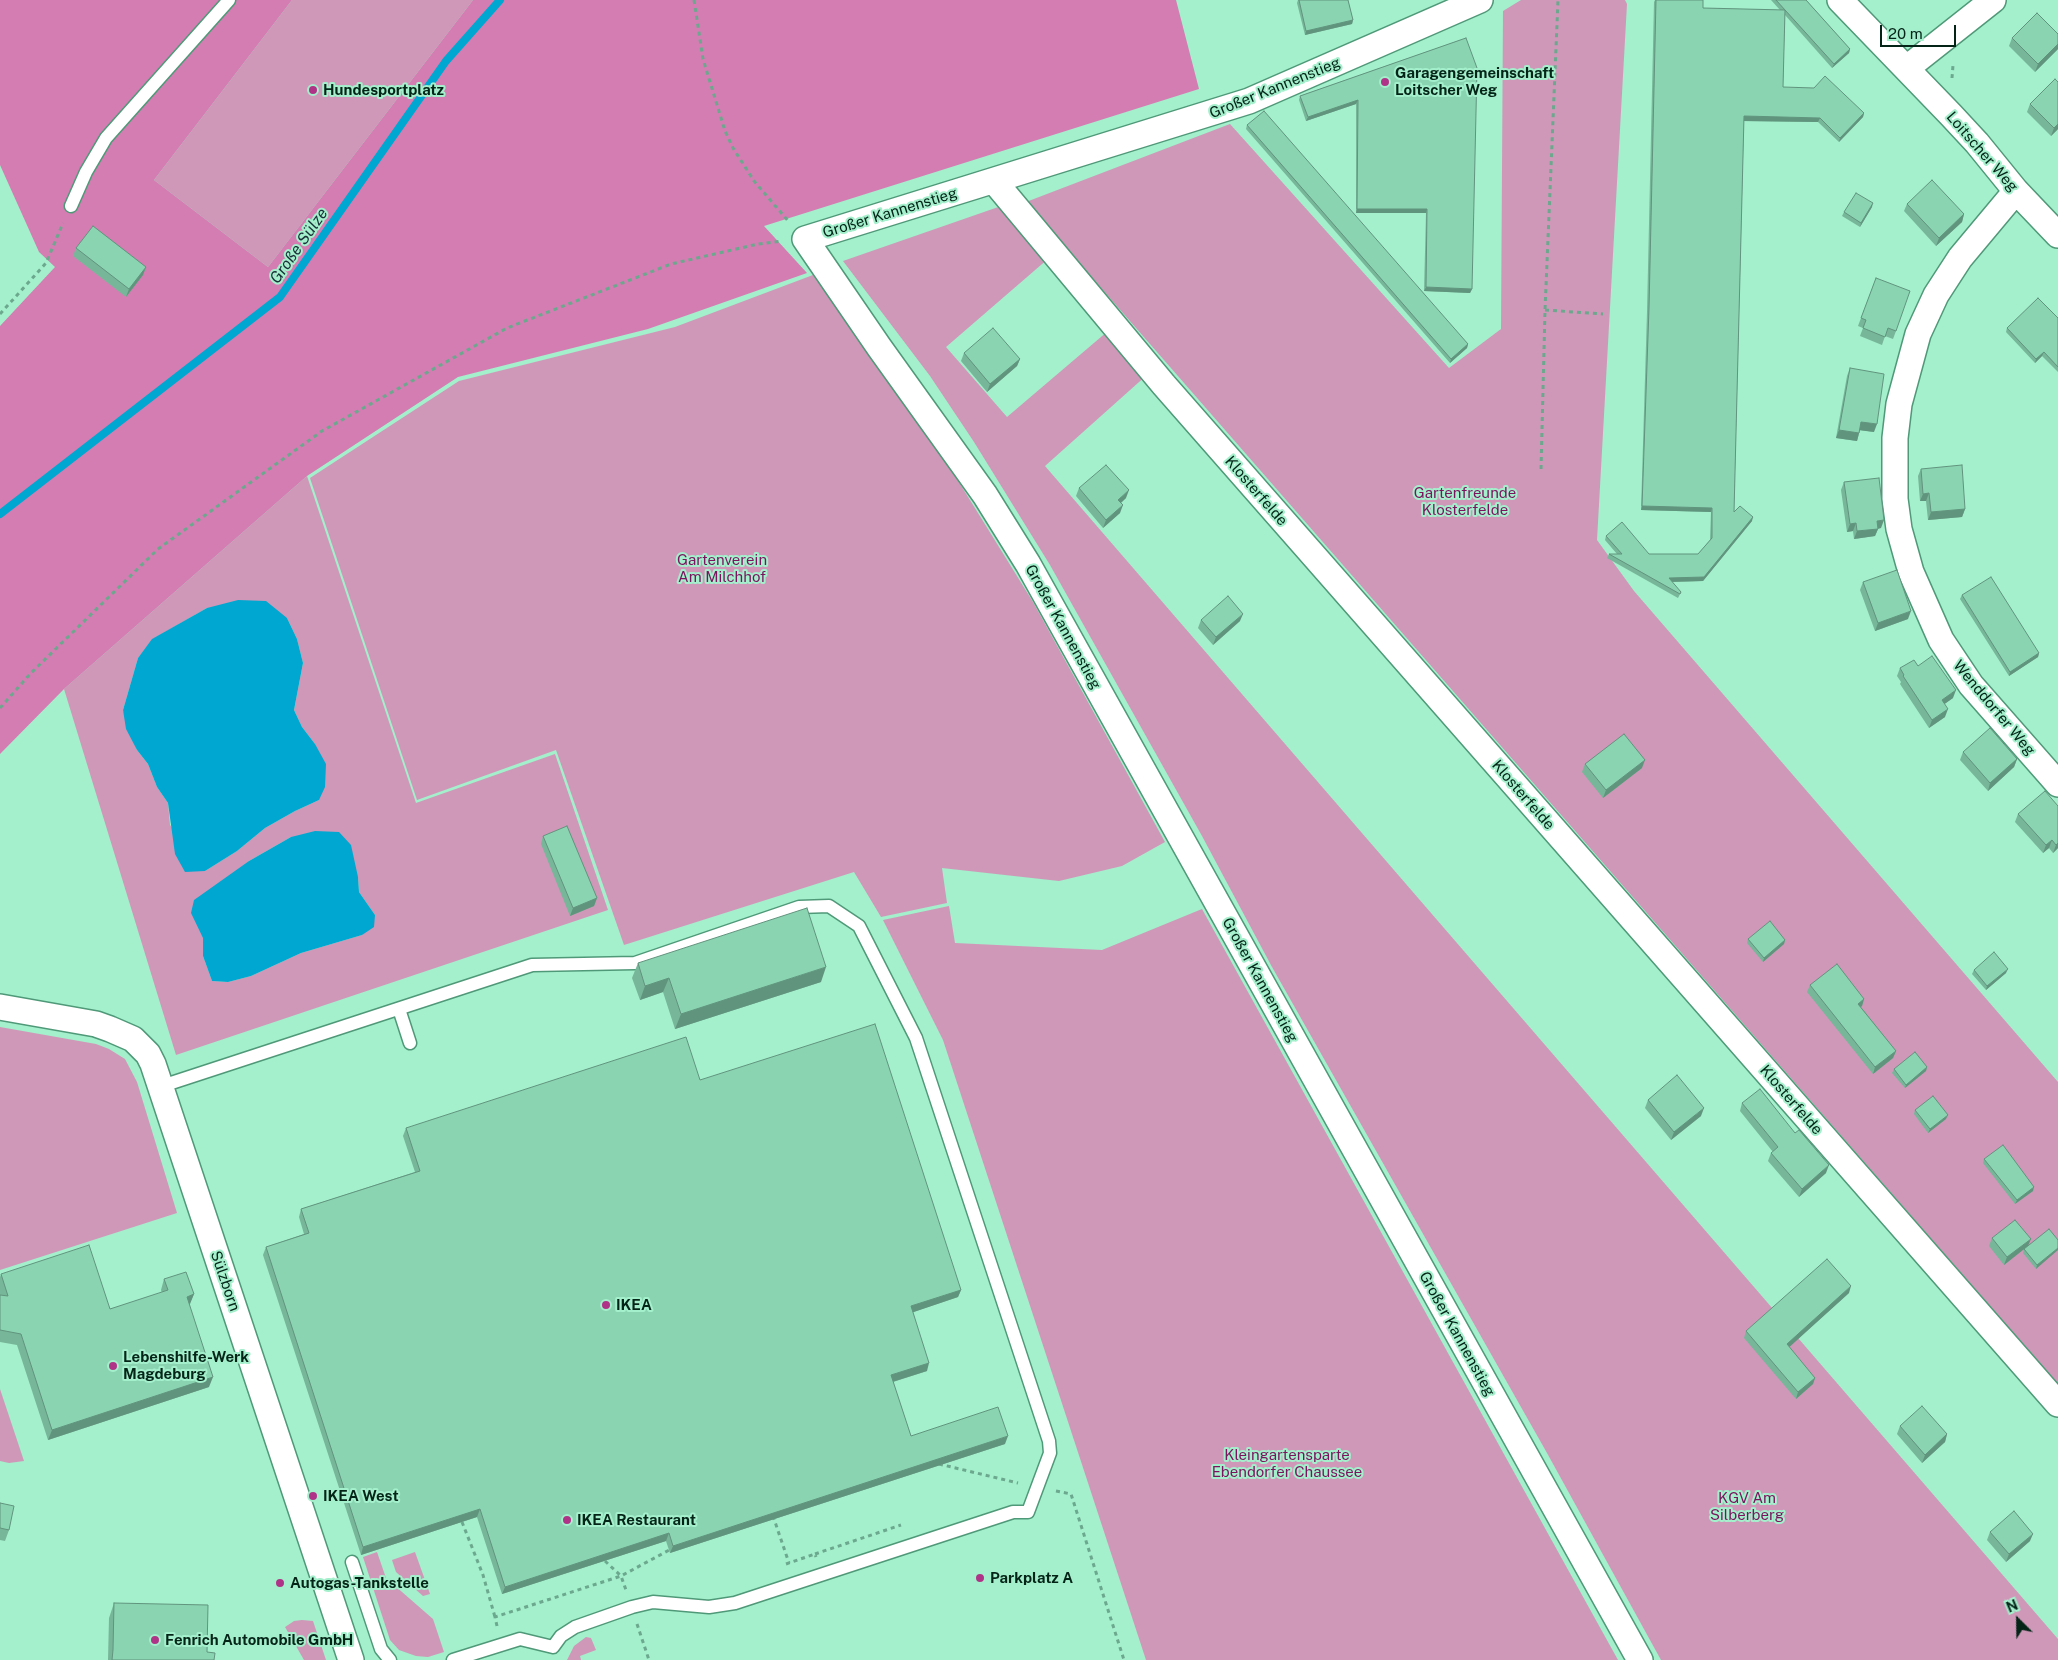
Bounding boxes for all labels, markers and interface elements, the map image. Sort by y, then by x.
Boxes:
scale bar [1883,15,1959,47]
text: 20 m [1888,25,1923,42]
street label: Großer Kannenstieg [1207,54,1343,122]
place label: Garagengemeinschaft Loitscher Weg [1395,64,1554,99]
marker: Garagengemeinschaft Loitscher Weg [1379,76,1391,88]
place label: Hundesportplatz [323,81,444,99]
marker: Hundesportplatz [307,84,319,96]
street label: Loitscher Weg [1942,108,2022,196]
street label: Großer Kannenstieg [821,184,959,242]
water label: Große Sülze [266,205,332,287]
street label: Klosterfelde [1221,453,1291,529]
park label: Gartenfreunde Klosterfelde [1414,484,1516,519]
park label: Gartenverein Am Milchhof [677,551,767,586]
street label: Großer Kannenstieg [1021,562,1105,692]
street label: Wenddorfer Weg [1949,657,2039,759]
street label: Klosterfelde [1488,757,1558,833]
street label: Großer Kannenstieg [1218,915,1302,1045]
street label: Klosterfelde [1756,1062,1826,1138]
street label: Sülzborn [206,1248,244,1314]
street label: Großer Kannenstieg [1415,1269,1499,1399]
place label: IKEA [616,1296,652,1314]
marker: IKEA [600,1299,612,1311]
place label: Lebenshilfe-Werk Magdeburg [123,1348,249,1383]
marker: Lebenshilfe-Werk Magdeburg [107,1360,119,1372]
park label: Kleingartensparte Ebendorfer Chaussee [1212,1446,1362,1481]
place label: IKEA West [323,1487,399,1505]
park label: KGV Am Silberberg [1710,1489,1784,1524]
marker: IKEA West [307,1490,319,1502]
place label: IKEA Restaurant [577,1511,696,1529]
marker: IKEA Restaurant [561,1514,573,1526]
place label: Parkplatz A [990,1569,1073,1587]
marker: Parkplatz A [974,1572,986,1584]
place label: Autogas-Tankstelle [290,1574,429,1592]
marker: Autogas-Tankstelle [274,1577,286,1589]
north arrow [1993,1595,2043,1645]
text: N [2004,1597,2020,1616]
place label: Fenrich Automobile GmbH [165,1631,353,1649]
marker: Fenrich Automobile GmbH [149,1634,161,1646]

